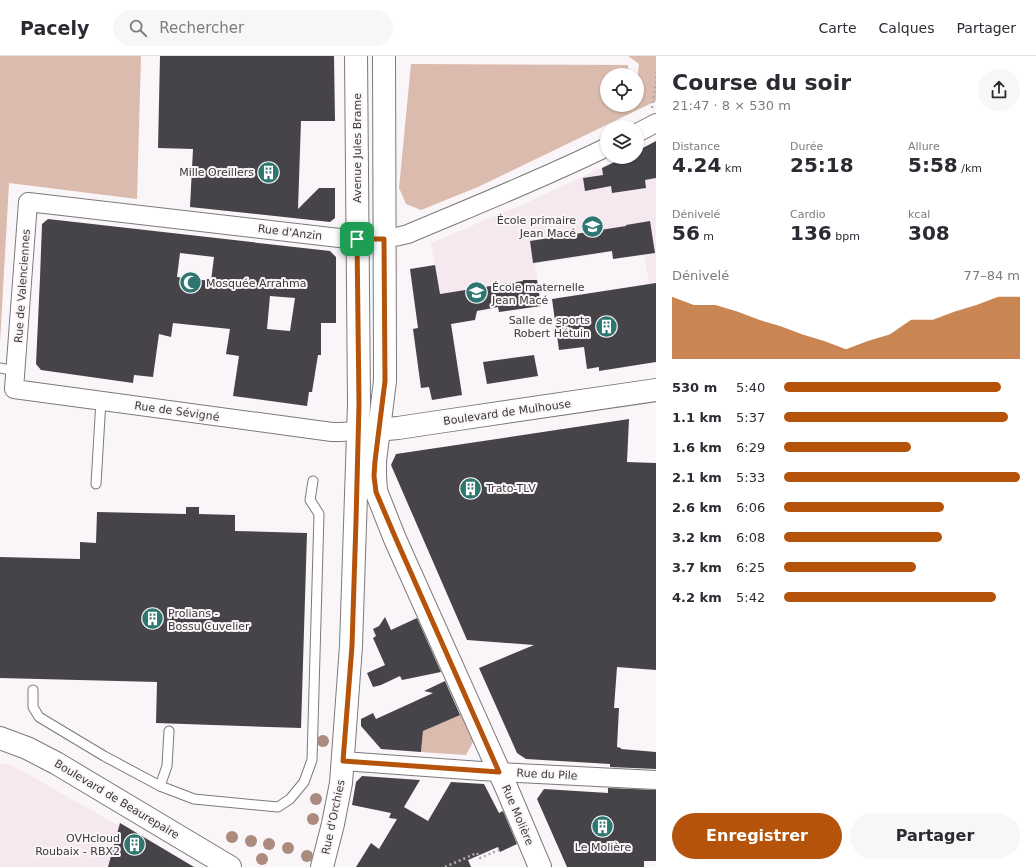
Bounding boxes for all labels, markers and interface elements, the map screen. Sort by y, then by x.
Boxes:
search box [113,10,393,46]
text: Pacely [20,17,89,39]
icon: search [127,17,149,39]
text: Rechercher [159,19,244,37]
text: Carte [818,20,857,36]
text: Calques [879,20,935,36]
text: Partager [957,20,1016,36]
map controls [600,68,644,164]
button: locate [600,68,644,112]
button: share [978,69,1020,111]
text: Course du soir [672,70,851,95]
street label: Avenue Jules Brame [351,93,364,203]
text: 21:47 · 8 × 530 m [672,98,791,113]
button: layers [600,120,644,164]
text: Distance [672,140,720,153]
text: Durée [790,140,823,153]
text: Allure [908,140,940,153]
text: 4.24 [672,153,721,177]
text: 25:18 [790,153,854,177]
text: 5:58 [908,153,958,177]
building icon: Mille Oreillers [256,159,282,185]
text: km [721,162,742,175]
text: /km [958,162,982,175]
place label: Mille Oreillers [179,166,254,179]
text: Dénivelé [672,208,720,221]
text: Cardio [790,208,826,221]
text: kcal [908,208,930,221]
school or university icon: École primaire Jean Macé [579,213,605,239]
place label: École primaire Jean Macé [497,214,576,240]
text: 56 [672,221,700,245]
text: 136 [790,221,832,245]
text: 308 [908,221,950,245]
street label: Rue d'Anzin [257,222,323,243]
pin [340,222,374,256]
street label: Rue de Valenciennes [12,228,33,343]
icon: arrive [346,228,368,250]
text: m [700,230,714,243]
text: bpm [832,230,860,243]
text: Dénivelé [672,268,729,283]
text: 77–84 m [964,268,1020,283]
mosque icon: Mosquée Arrahma [177,270,203,296]
place label: Mosquée Arrahma [206,277,306,290]
school or university icon: École maternelle Jean Macé [463,280,489,306]
place label: École maternelle Jean Macé [491,281,585,307]
building icon: Salle de sports Robert Hétuin [593,313,619,339]
place label: Salle de sports Robert Hétuin [509,314,590,340]
text: 530 m [672,380,717,395]
text: 5:40 [736,380,765,395]
street label: Boulevard de Mulhouse [442,397,572,428]
street label: Rue de Sévigné [134,399,220,424]
text: 1.1 km [672,410,722,425]
text: 5:37 [736,410,765,425]
text: 1.6 km [672,440,722,455]
text: 6:29 [736,440,765,455]
text: 2.1 km [672,470,722,485]
text: 5:33 [736,470,765,485]
building icon: Trato-TLV [457,475,483,501]
place label: Trato-TLV [485,482,536,495]
text: 2.6 km [672,500,722,515]
text: 6:06 [736,500,765,515]
text: 3.2 km [672,530,722,545]
text: 6:08 [736,530,765,545]
text: 3.7 km [672,560,722,575]
text: 6:25 [736,560,765,575]
text: 4.2 km [672,590,722,605]
text: 5:42 [736,590,765,605]
building icon: Prolians - Bossu Cuvelier [139,606,165,632]
place label: Prolians - Bossu Cuvelier [168,607,250,633]
street label: Boulevard de Beaurepaire [52,757,182,842]
street label: Rue du Pile [516,766,578,783]
street label: Rue d'Orchies [319,778,348,856]
street label: Rue Molière [499,783,536,848]
button: Enregistrer [672,813,842,859]
button: Partager [850,813,1020,859]
building icon: Le Molière [590,814,616,840]
building icon: OVHcloud Roubaix - RBX2 [122,831,148,857]
place label: OVHcloud Roubaix - RBX2 [35,832,120,858]
place label: Le Molière [575,841,631,854]

